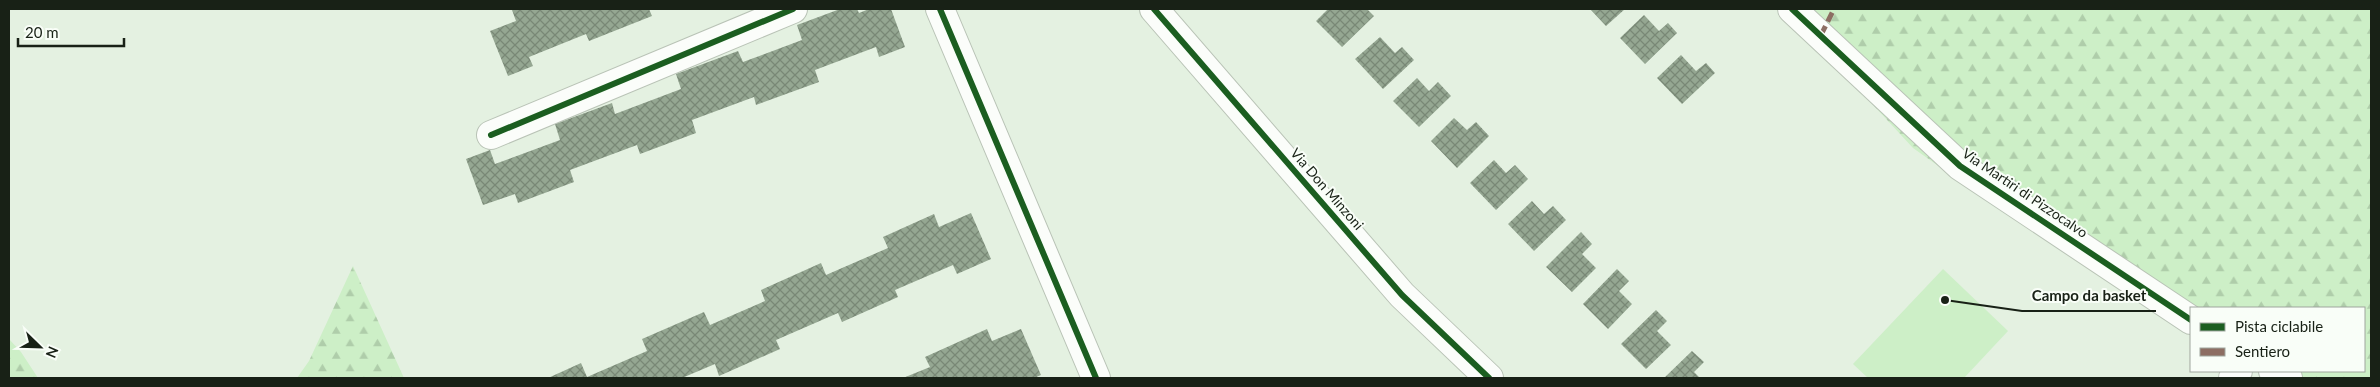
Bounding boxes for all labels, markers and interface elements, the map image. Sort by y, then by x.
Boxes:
scale bar [18,15,124,47]
text: 20 m [25,23,59,41]
street label: Via Don Minzoni [1287,144,1367,233]
street label: Via Martiri di Pizzocalvo [1959,144,2091,241]
callout: Campo da basket [2022,281,2156,311]
text: Campo da basket [2032,286,2147,304]
legend [2190,307,2365,372]
text: Pista ciclabile [2235,317,2323,335]
north arrow [15,322,65,372]
text: Sentiero [2235,342,2290,360]
text: N [42,344,62,361]

